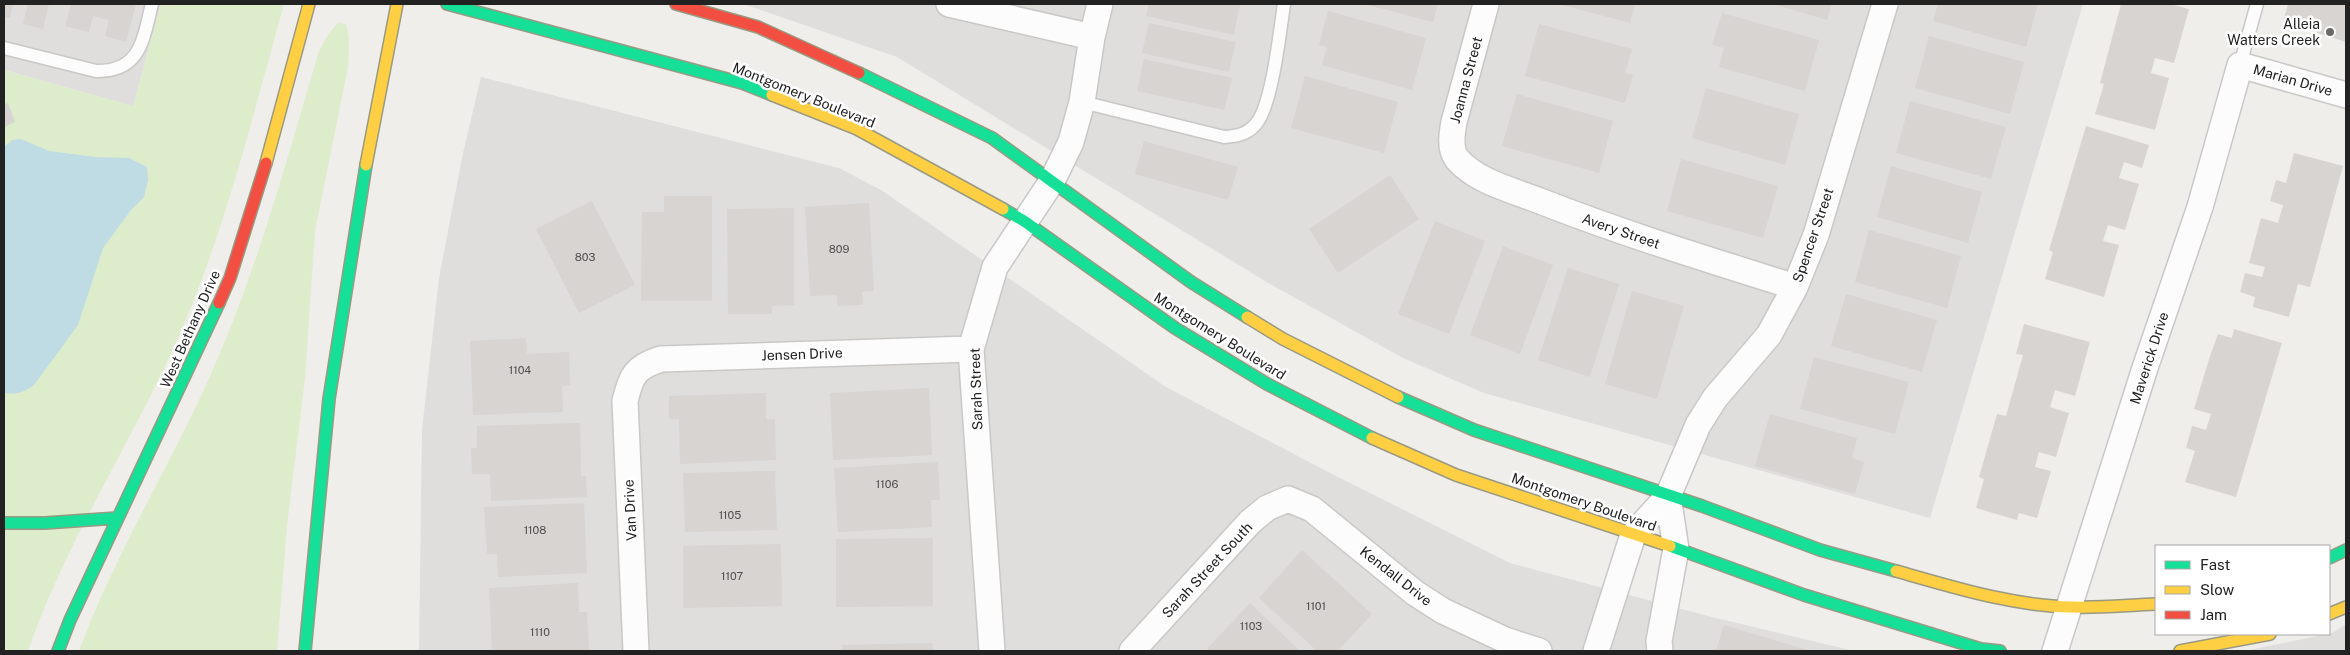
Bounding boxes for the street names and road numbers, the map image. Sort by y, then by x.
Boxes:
street label: Joanna Street [1447,35,1485,125]
street label: Montgomery Boulevard [730,59,878,131]
street label: Marian Drive [2251,61,2335,99]
street label: Spencer Street [1789,186,1837,284]
street label: Avery Street [1580,210,1662,252]
street label: West Bethany Drive [157,268,223,390]
street label: Montgomery Boulevard [1151,289,1289,383]
street label: Maverick Drive [2127,310,2171,406]
street label: Jensen Drive [761,345,843,363]
street label: Sarah Street [967,348,985,430]
street label: Montgomery Boulevard [1509,470,1659,534]
street label: Van Drive [620,479,640,541]
street label: Sarah Street South [1159,519,1255,621]
street label: Kendall Drive [1357,543,1435,609]

